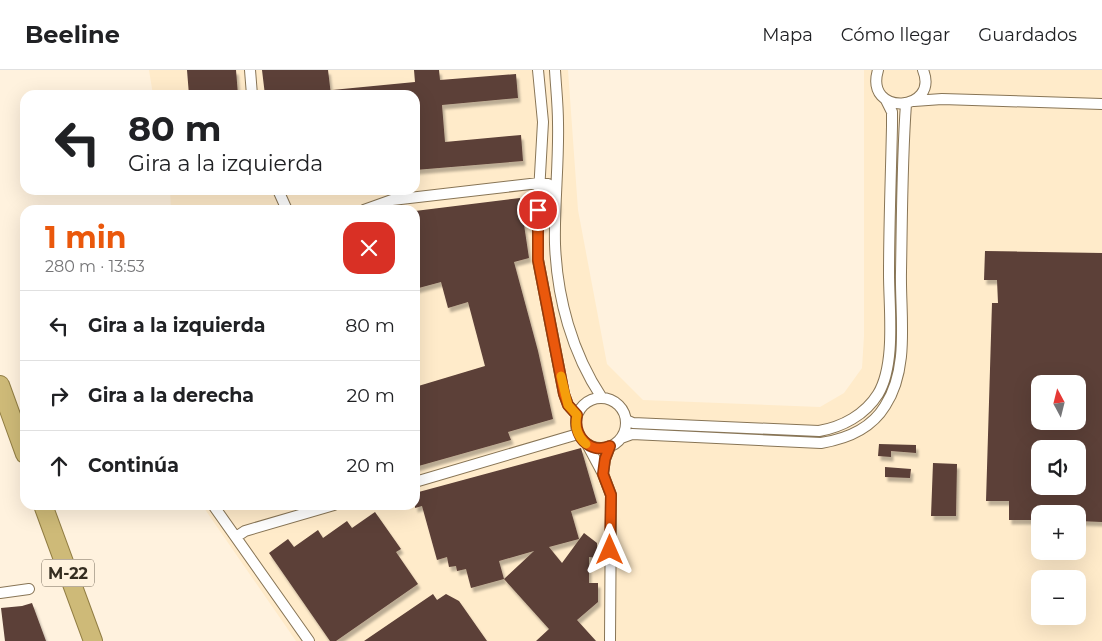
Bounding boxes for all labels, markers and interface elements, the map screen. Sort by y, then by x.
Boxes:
text: Beeline [25,20,120,49]
text: Mapa [762,24,813,46]
text: Cómo llegar [841,24,950,46]
text: Guardados [978,24,1077,46]
text: 80 m [128,107,222,150]
icon: left [45,110,110,175]
text: Gira a la izquierda [128,150,323,177]
pin [517,189,559,231]
icon: arrive [524,196,552,224]
text: 1 min [45,219,126,256]
button: close [343,222,395,274]
text: 280 m · 13:53 [45,257,145,276]
icon: left [45,312,73,340]
text: Gira a la izquierda [88,314,266,337]
text: 80 m [345,314,395,337]
north arrow [1031,375,1086,430]
map controls [1031,375,1086,625]
icon: right [45,382,73,410]
text: Gira a la derecha [88,384,254,407]
text: 20 m [347,384,395,407]
button: sound [1031,440,1086,495]
icon: ahead [45,452,73,480]
text: Continúa [88,454,179,477]
text: 20 m [347,454,395,477]
button: + [1031,505,1086,560]
position arrow [583,523,635,575]
road number: M-22 [42,559,94,586]
button: − [1031,570,1086,625]

